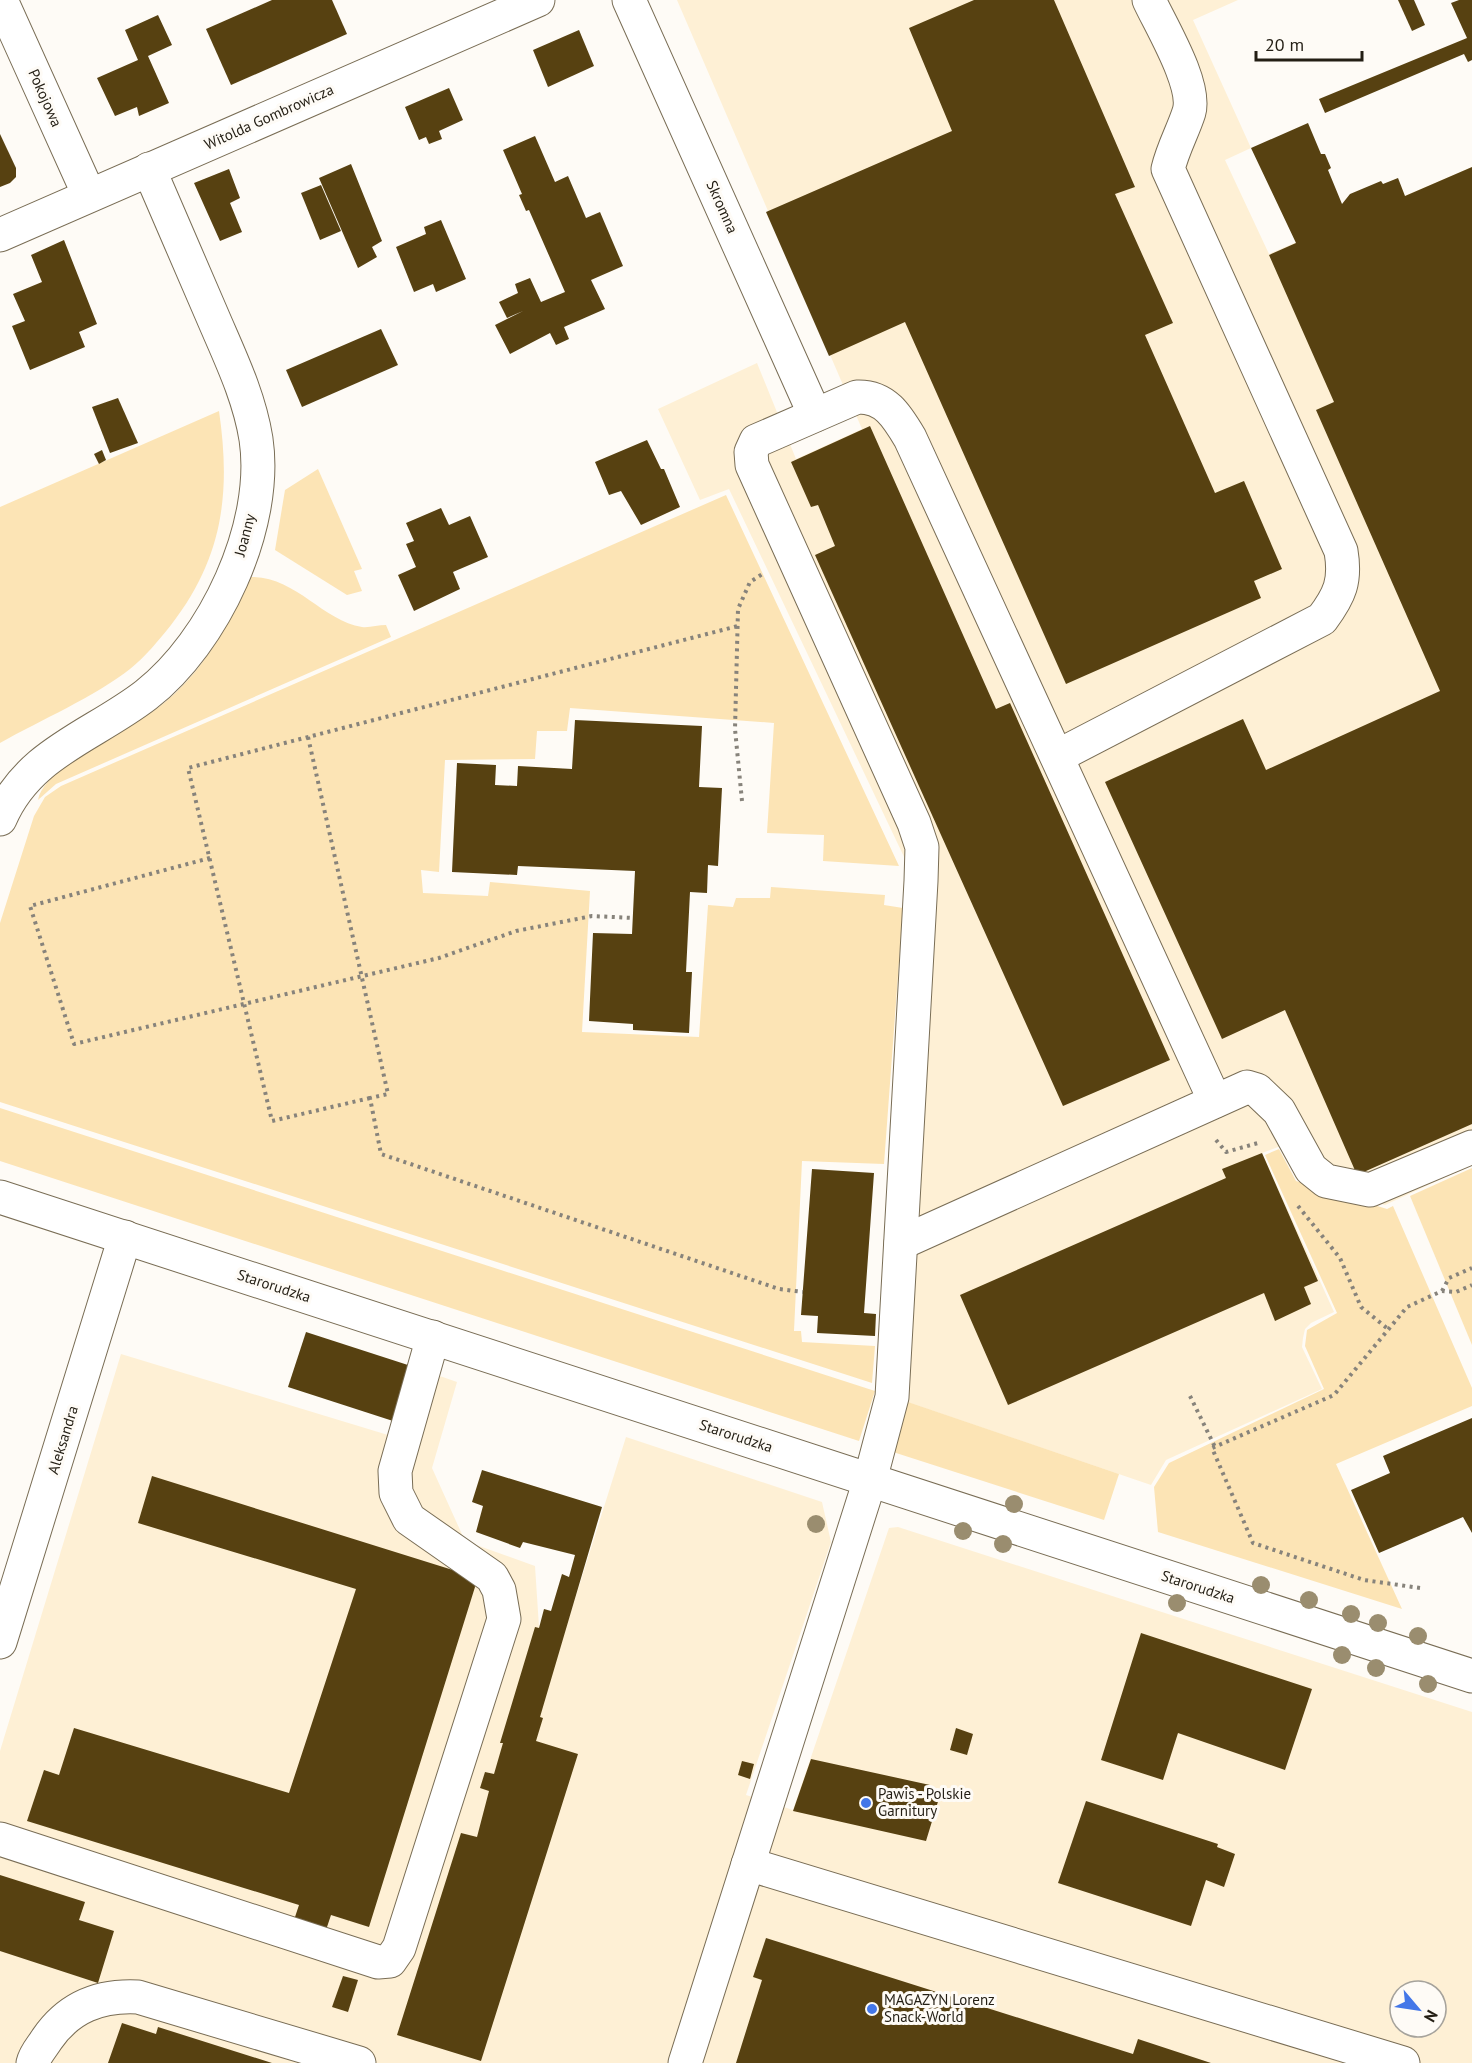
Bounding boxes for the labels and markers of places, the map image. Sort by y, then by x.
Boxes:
place label: Pawis - Polskie Garnitury [878,1784,971,1820]
marker: Pawis - Polskie Garnitury [859,1796,873,1810]
place label: MAGAZYN Lorenz Snack-World [884,1990,995,2026]
marker: MAGAZYN Lorenz Snack-World [865,2002,879,2016]

